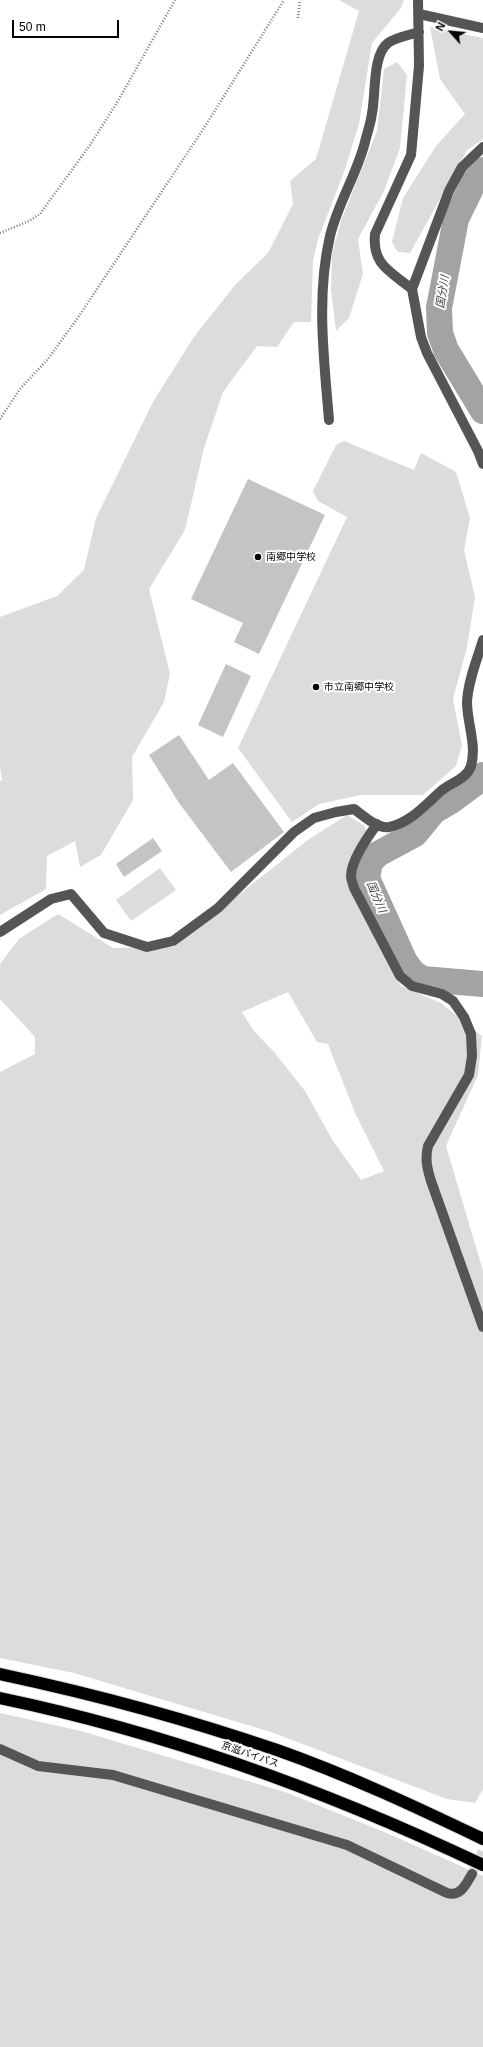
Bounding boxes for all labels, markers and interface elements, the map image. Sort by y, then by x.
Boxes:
scale bar [14,12,121,38]
north arrow [431,12,471,52]
text: 50 m [19,20,46,34]
text: N [433,20,447,33]
water label: 国分川 [434,275,452,309]
place label: 南郷中学校 [266,551,316,563]
marker: 南郷中学校 [253,552,263,562]
place label: 市立南郷中学校 [324,681,394,693]
marker: 市立南郷中学校 [311,682,321,692]
water label: 国分川 [363,879,389,915]
street label: 京滋バイパス [220,1740,280,1770]

